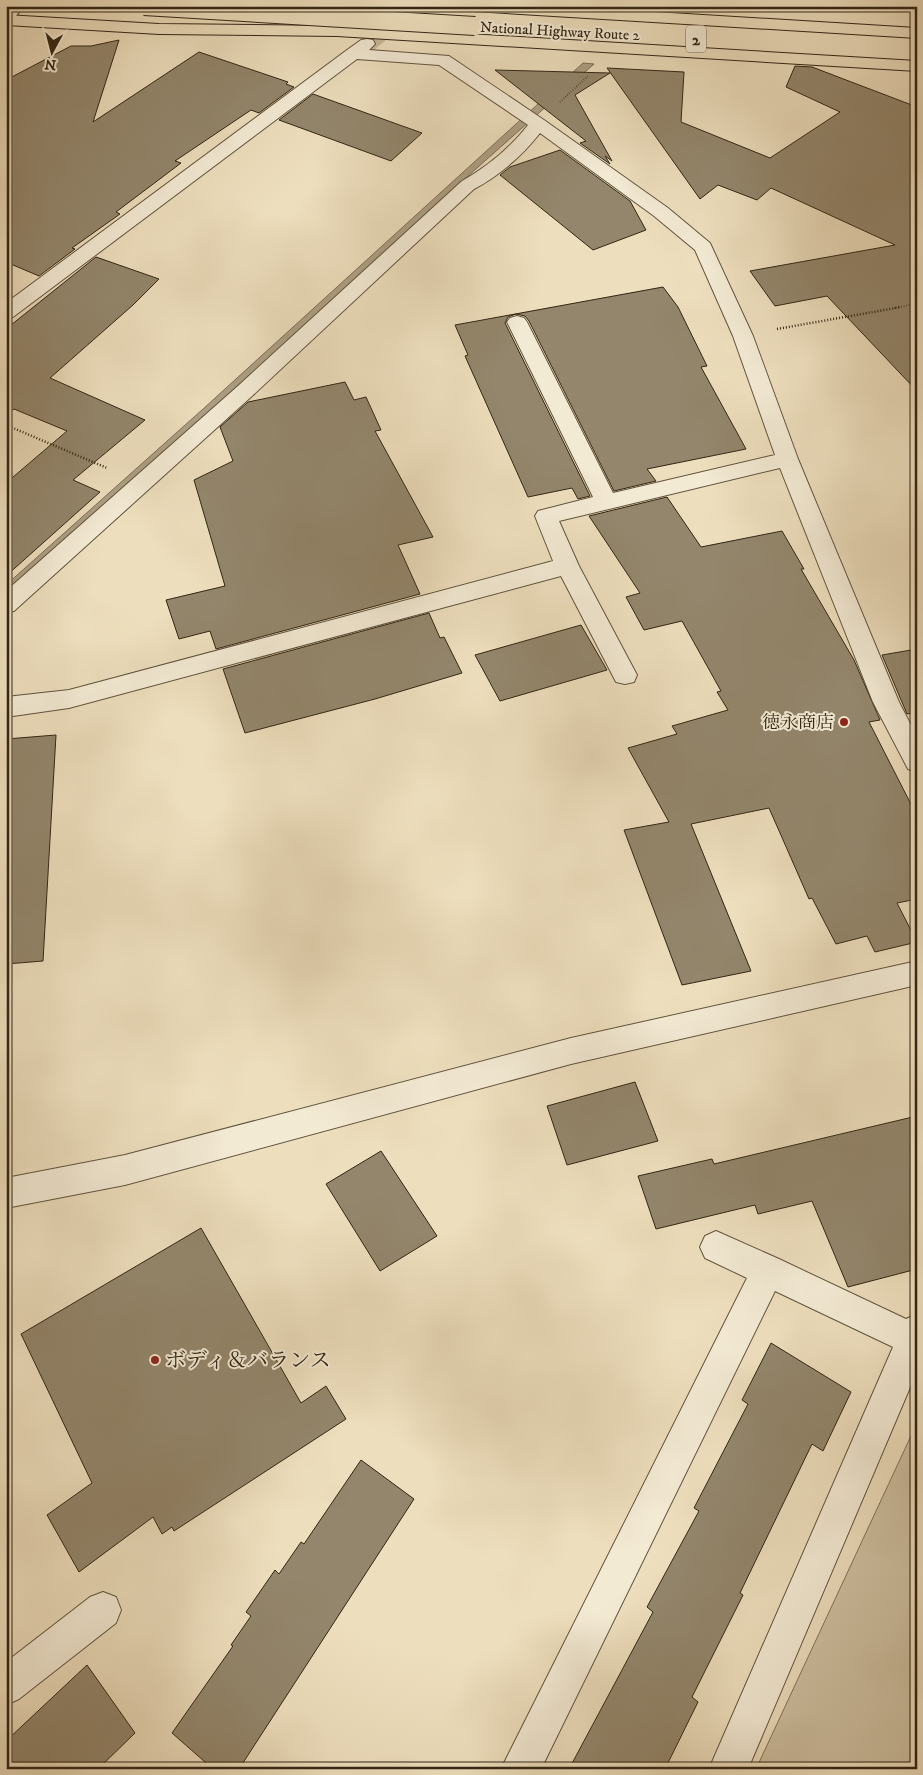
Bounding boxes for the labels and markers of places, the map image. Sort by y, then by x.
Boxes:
place label: 徳永商店 [762,712,834,734]
marker: 徳永商店 [838,716,850,728]
place label: ボディ＆バランス [165,1348,331,1374]
marker: ボディ＆バランス [149,1354,161,1366]

